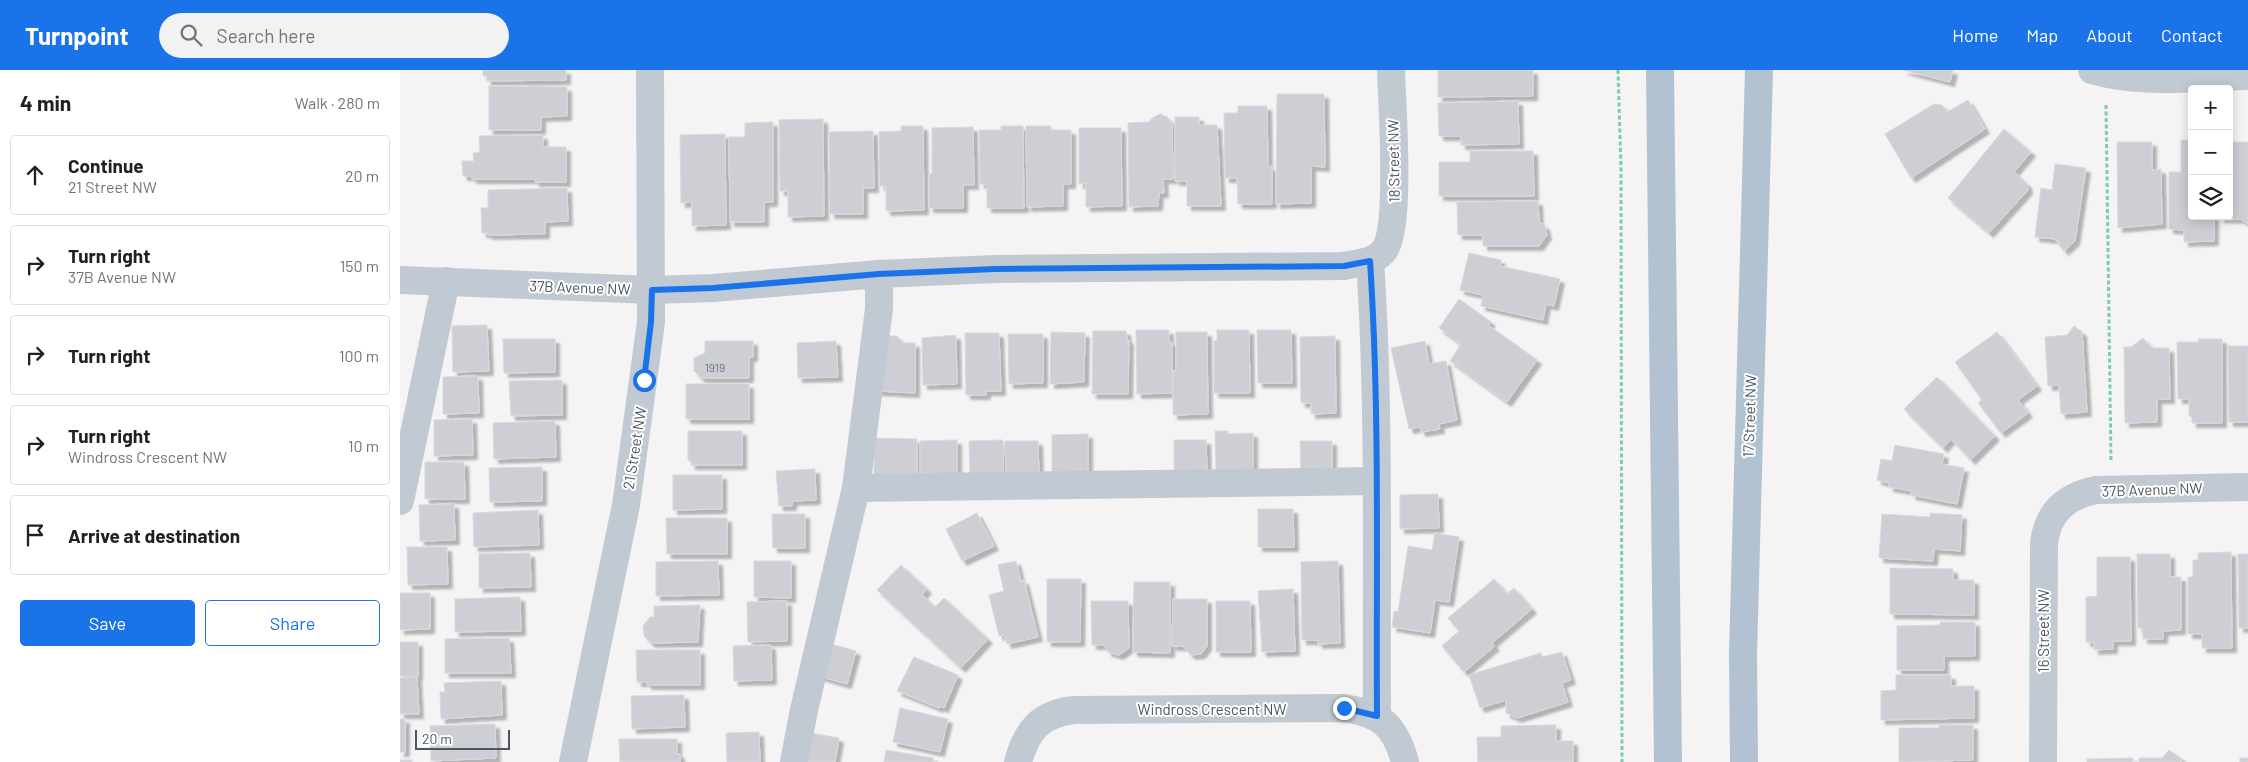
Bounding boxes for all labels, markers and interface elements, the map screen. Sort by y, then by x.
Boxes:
search box [159,13,509,58]
text: Turnpoint [25,21,129,50]
icon: search [177,21,205,49]
text: Search here [217,24,315,47]
text: Home [1952,24,1998,46]
text: Map [2026,24,2058,46]
text: About [2086,24,2133,46]
text: Contact [2161,24,2223,46]
map controls [2188,85,2233,220]
button: + [2188,85,2233,130]
text: 4 min [20,90,71,115]
text: Walk · 280 m [295,93,380,112]
street label: 18 Street NW [1383,119,1403,203]
button: − [2188,130,2233,175]
text: Continue [68,154,144,177]
icon: ahead [21,161,49,189]
text: 20 m [345,166,379,185]
button: layers [2188,175,2233,220]
text: 21 Street NW [68,177,157,196]
text: Turn right [68,244,150,267]
icon: right [21,251,49,279]
text: 150 m [340,256,379,275]
text: 37B Avenue NW [68,267,176,286]
street label: 37B Avenue NW [529,276,631,298]
icon: right [21,341,49,369]
text: Turn right [68,344,150,367]
text: 100 m [339,346,379,365]
house number: 1919 [705,360,725,374]
route start [633,369,656,392]
street label: 17 Street NW [1739,374,1759,458]
street label: 21 Street NW [619,405,649,491]
text: Turn right [68,424,150,447]
icon: right [21,431,49,459]
text: 10 m [348,436,379,455]
text: Windross Crescent NW [68,447,227,466]
street label: 37B Avenue NW [2101,478,2203,500]
icon: arrive [21,521,49,549]
text: Arrive at destination [68,524,240,547]
street label: 16 Street NW [2034,589,2052,673]
button: Save [20,600,195,646]
button: Share [205,600,380,646]
route end [1333,697,1356,720]
street label: Windross Crescent NW [1137,700,1287,718]
scale bar [415,727,510,750]
text: 20 m [422,730,452,747]

